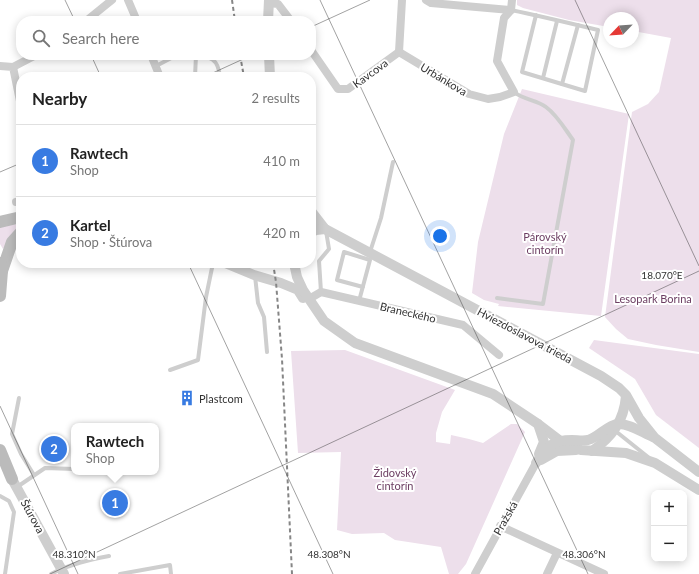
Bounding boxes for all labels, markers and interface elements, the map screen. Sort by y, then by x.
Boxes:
north arrow [603,12,639,48]
search box [16,16,316,60]
icon: search [30,27,52,49]
text: Search here [62,29,139,47]
street label: Kavcova [350,56,390,90]
street label: Urbánkova [418,60,470,98]
text: Nearby [32,88,87,109]
text: 2 results [252,90,300,106]
text: Rawtech [70,144,128,162]
text: 1 [41,153,49,169]
text: 410 m [263,153,300,169]
text: Shop [70,162,99,178]
text: Kartel [70,216,111,234]
text: 2 [41,225,49,241]
text: 420 m [263,225,300,241]
your location [430,226,450,246]
park label: Párovský cintorín [523,230,567,256]
text: Shop · Štúrova [70,234,152,250]
text: 18.070°E [641,269,683,281]
park label: Lesopark Borina [614,292,692,305]
street label: Braneckého [379,299,437,325]
street label: Hviezdoslavova trieda [475,304,575,366]
building icon: Plastcom [178,389,196,407]
place label: Plastcom [199,392,243,405]
popup [71,423,159,475]
text: Rawtech [86,432,144,450]
pin: 2 [41,434,67,464]
text: Shop [86,450,115,466]
park label: Židovský cintorín [373,466,417,492]
pin: 1 [102,488,128,518]
map controls [651,490,687,562]
button: + [651,490,687,526]
street label: Štúrova [18,497,48,535]
street label: Pražská [490,499,520,537]
button: − [651,526,687,562]
text: 48.310°N [52,548,96,560]
text: 48.308°N [307,548,351,560]
text: 48.306°N [562,548,606,560]

